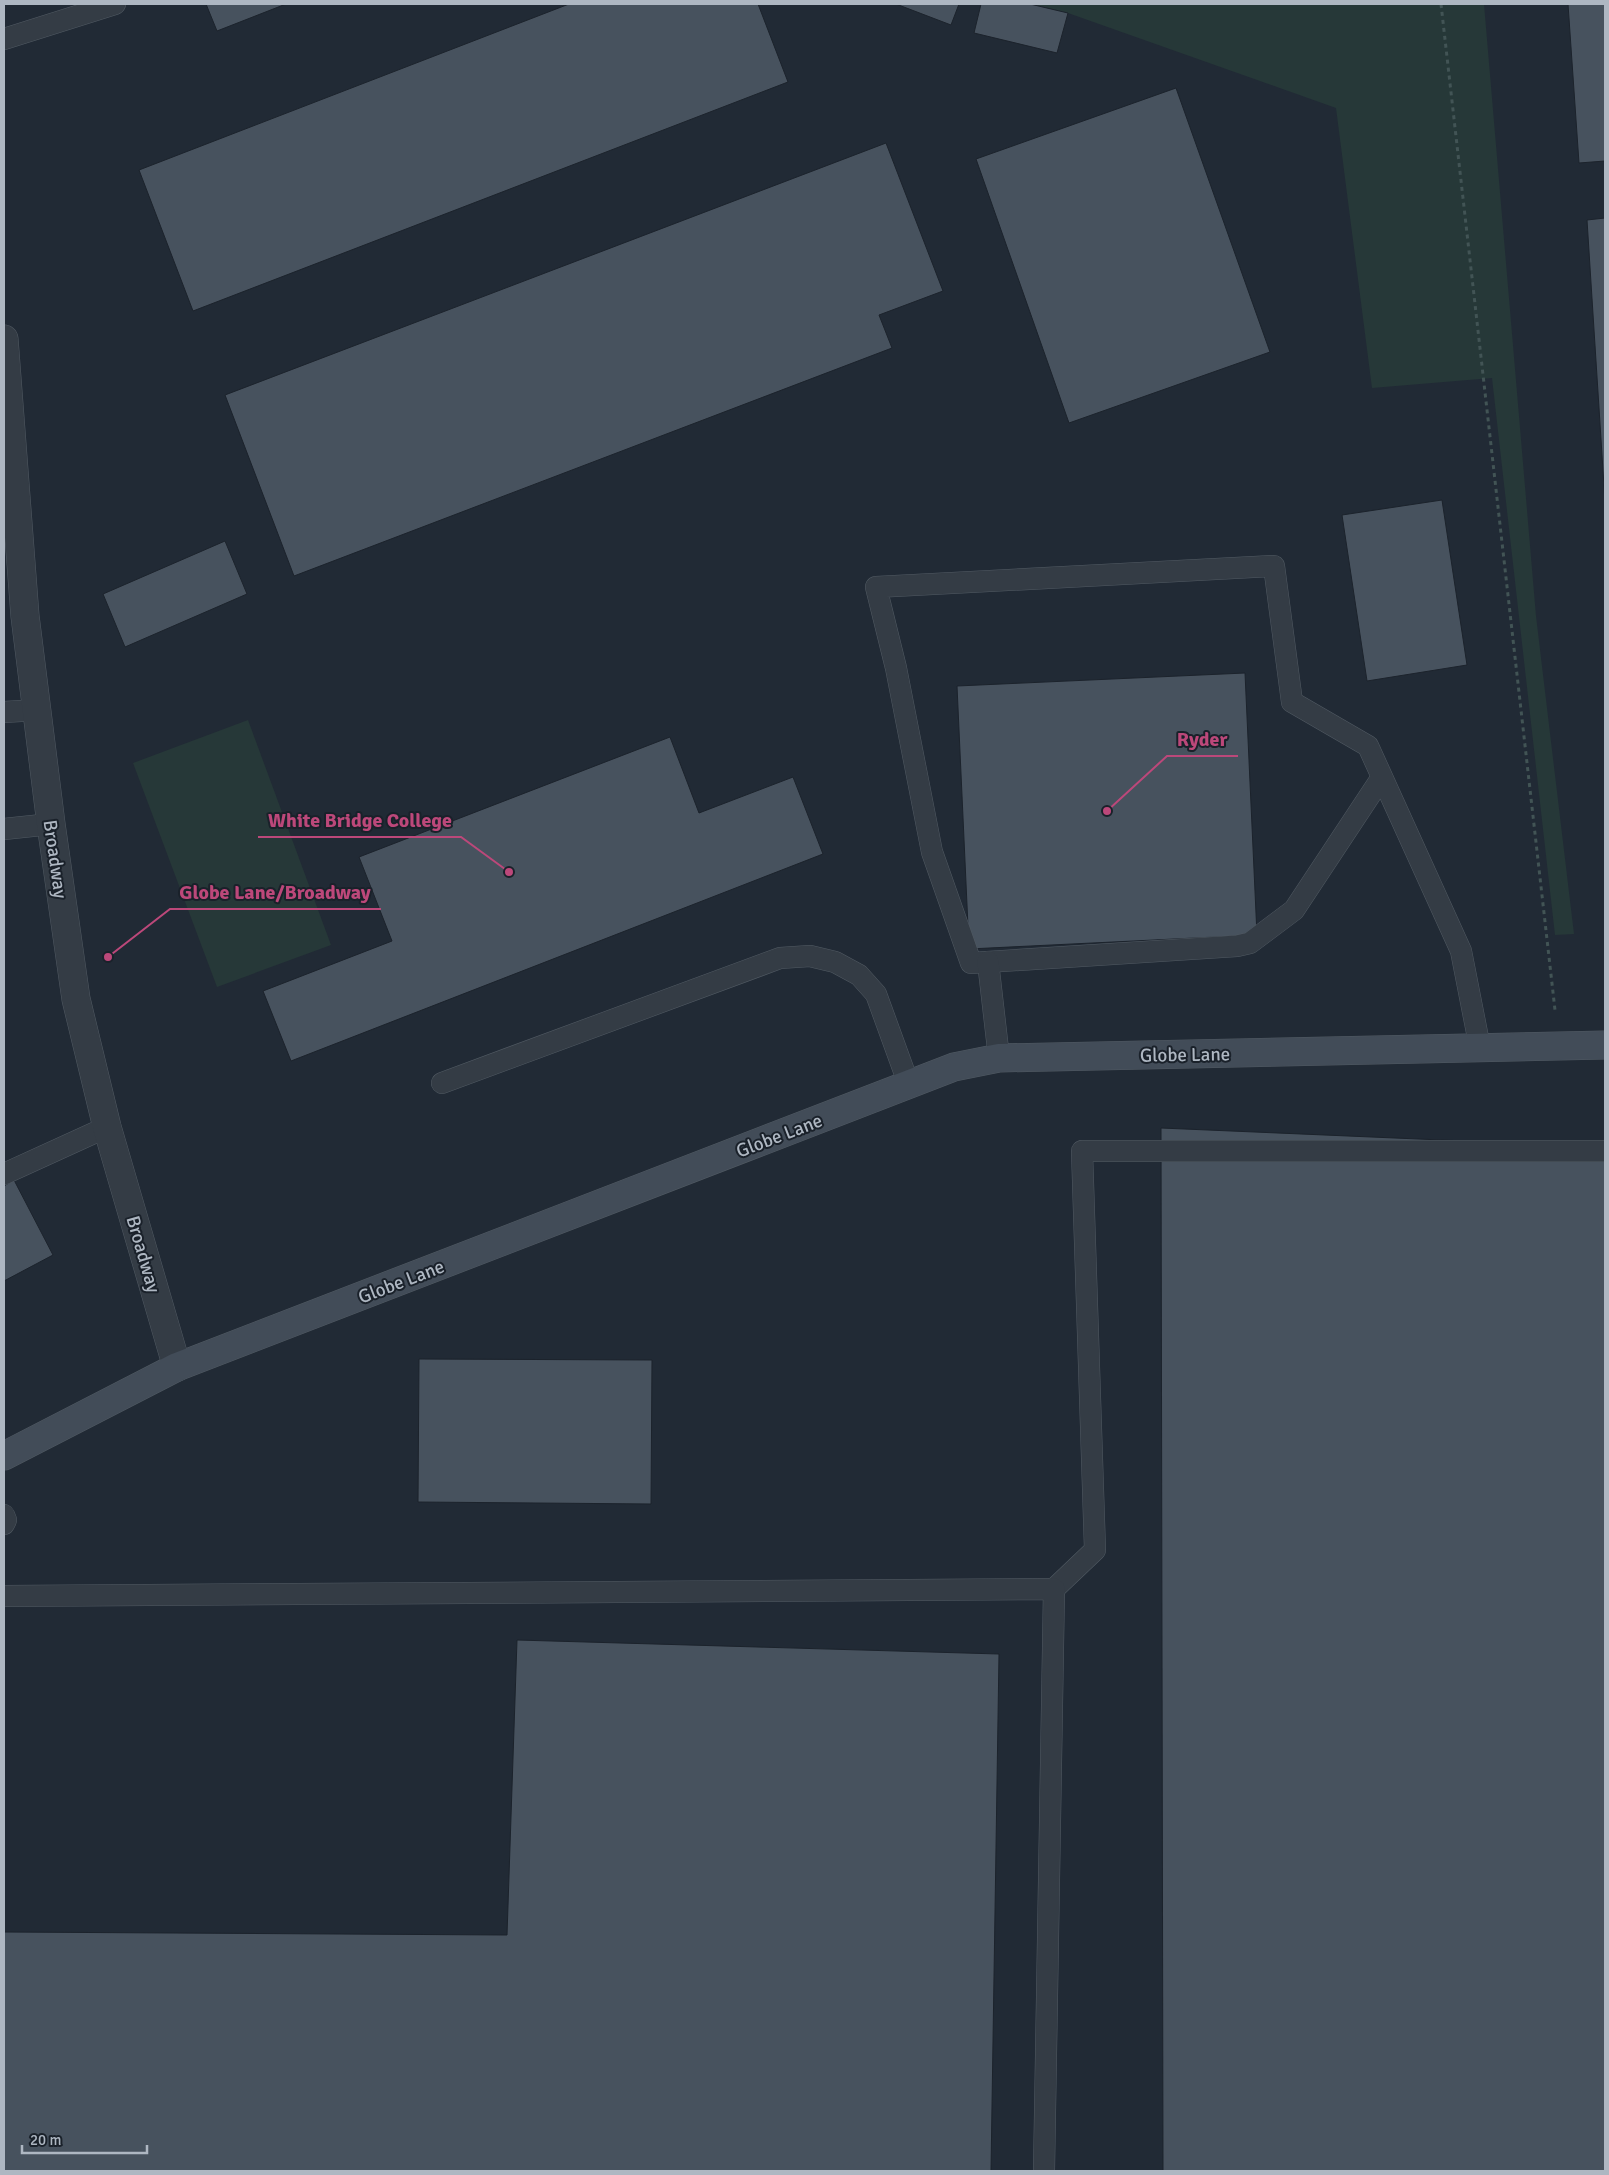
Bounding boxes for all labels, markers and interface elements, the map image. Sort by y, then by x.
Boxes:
callout: Ryder [1167,721,1238,756]
text: Ryder [1177,727,1227,752]
callout: White Bridge College [258,802,461,837]
text: White Bridge College [268,808,452,833]
street label: Broadway [38,818,72,900]
callout: Globe Lane/Broadway [170,874,381,909]
text: Globe Lane/Broadway [179,880,371,905]
street label: Globe Lane [1140,1042,1230,1068]
street label: Globe Lane [733,1109,826,1163]
street label: Broadway [121,1213,166,1296]
street label: Globe Lane [355,1255,448,1309]
scale bar [22,2122,148,2154]
text: 20 m [30,2131,61,2149]

